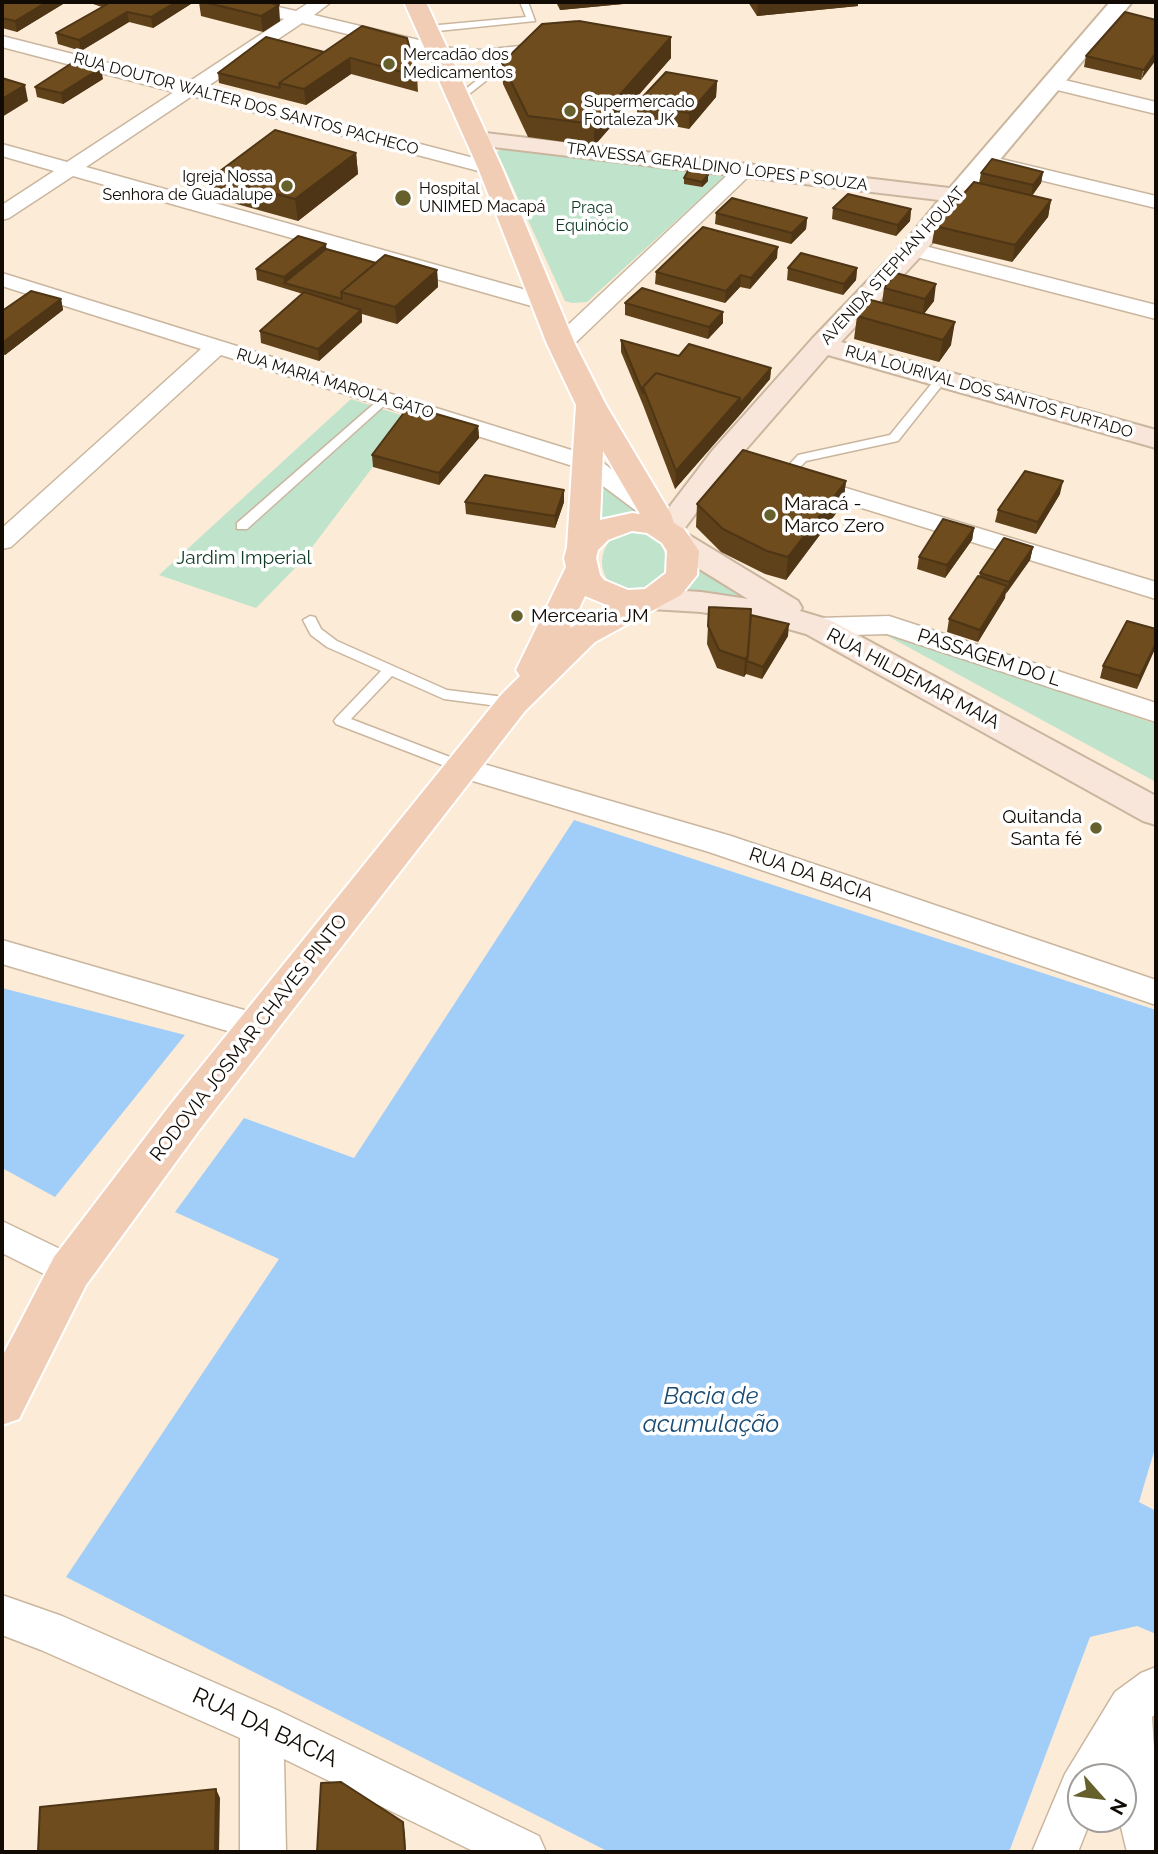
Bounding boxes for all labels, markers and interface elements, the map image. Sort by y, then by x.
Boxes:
place label: Mercadão dos Medicamentos [403,45,513,83]
street label: RUA DOUTOR WALTER DOS SANTOS PACHECO [71,49,421,159]
marker: Mercadão dos Medicamentos [381,56,397,72]
place label: Supermercado Fortaleza JK [584,92,695,130]
marker: Supermercado Fortaleza JK [562,103,578,119]
street label: TRAVESSA GERALDINO LOPES P SOUZA [565,139,869,195]
place label: Igreja Nossa Senhora de Guadalupe [102,167,273,205]
marker: Igreja Nossa Senhora de Guadalupe [279,178,295,194]
place label: Hospital UNIMED Macapá [419,179,545,217]
street label: AVENIDA STEPHAN HOUAT [817,183,969,349]
marker: Hospital UNIMED Macapá [393,188,413,208]
park label: Praça Equinócio [555,198,629,236]
street label: RUA LOURIVAL DOS SANTOS FURTADO [843,342,1135,442]
street label: RUA MARIA MAROLA GATO [234,345,436,423]
place label: Maracá - Marco Zero [784,493,884,537]
marker: Maracá - Marco Zero [762,507,778,523]
park label: Jardim Imperial [176,547,312,569]
place label: Mercearia JM [531,605,649,627]
marker: Mercearia JM [509,608,525,624]
street label: RUA HILDEMAR MAIA [823,624,1003,734]
street label: PASSAGEM DO L [915,624,1063,692]
place label: Quitanda Santa fé [1002,806,1082,850]
marker: Quitanda Santa fé [1088,820,1104,836]
street label: RUA DA BACIA [746,843,876,907]
street label: RODOVIA JOSMAR CHAVES PINTO [145,910,353,1166]
water label: Bacia de acumulação [643,1383,779,1439]
street label: RUA DA BACIA [188,1682,342,1774]
north arrow [1067,1763,1137,1833]
text: N [1106,1795,1132,1818]

